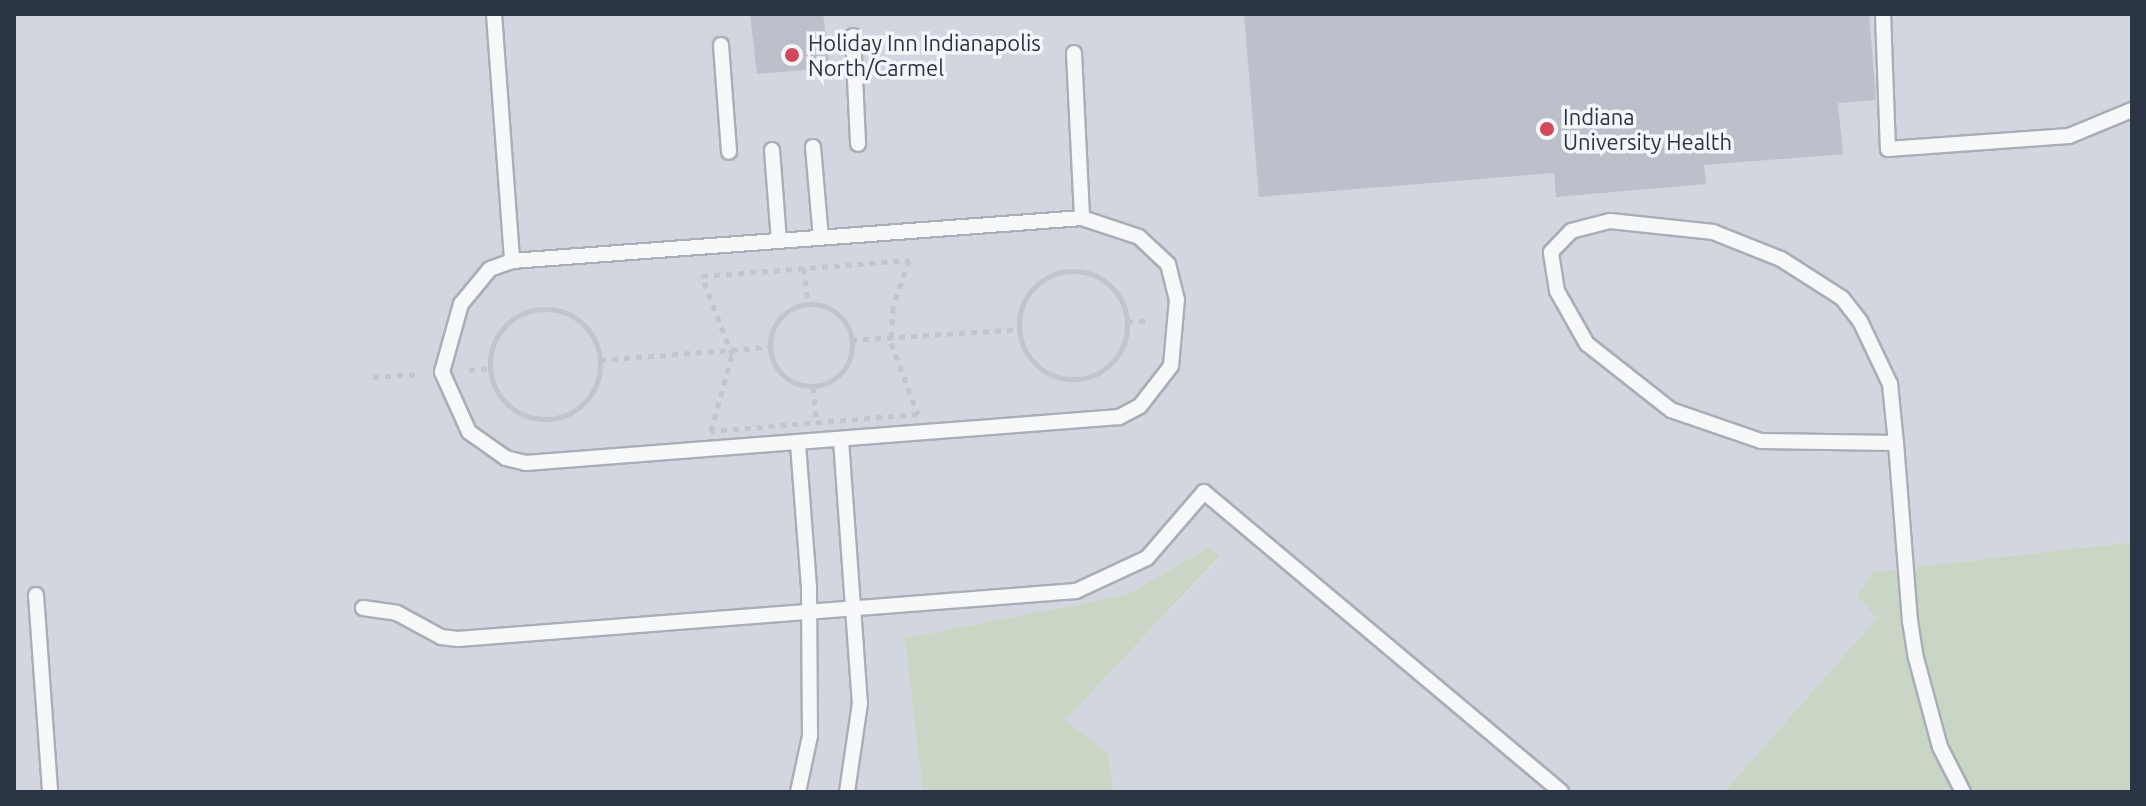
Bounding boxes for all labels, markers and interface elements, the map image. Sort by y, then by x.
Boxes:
place label: Holiday Inn Indianapolis North/Carmel [808,29,1041,80]
marker: Holiday Inn Indianapolis North/Carmel [783,46,801,64]
place label: Indiana University Health [1563,103,1732,154]
marker: Indiana University Health [1538,120,1556,138]

